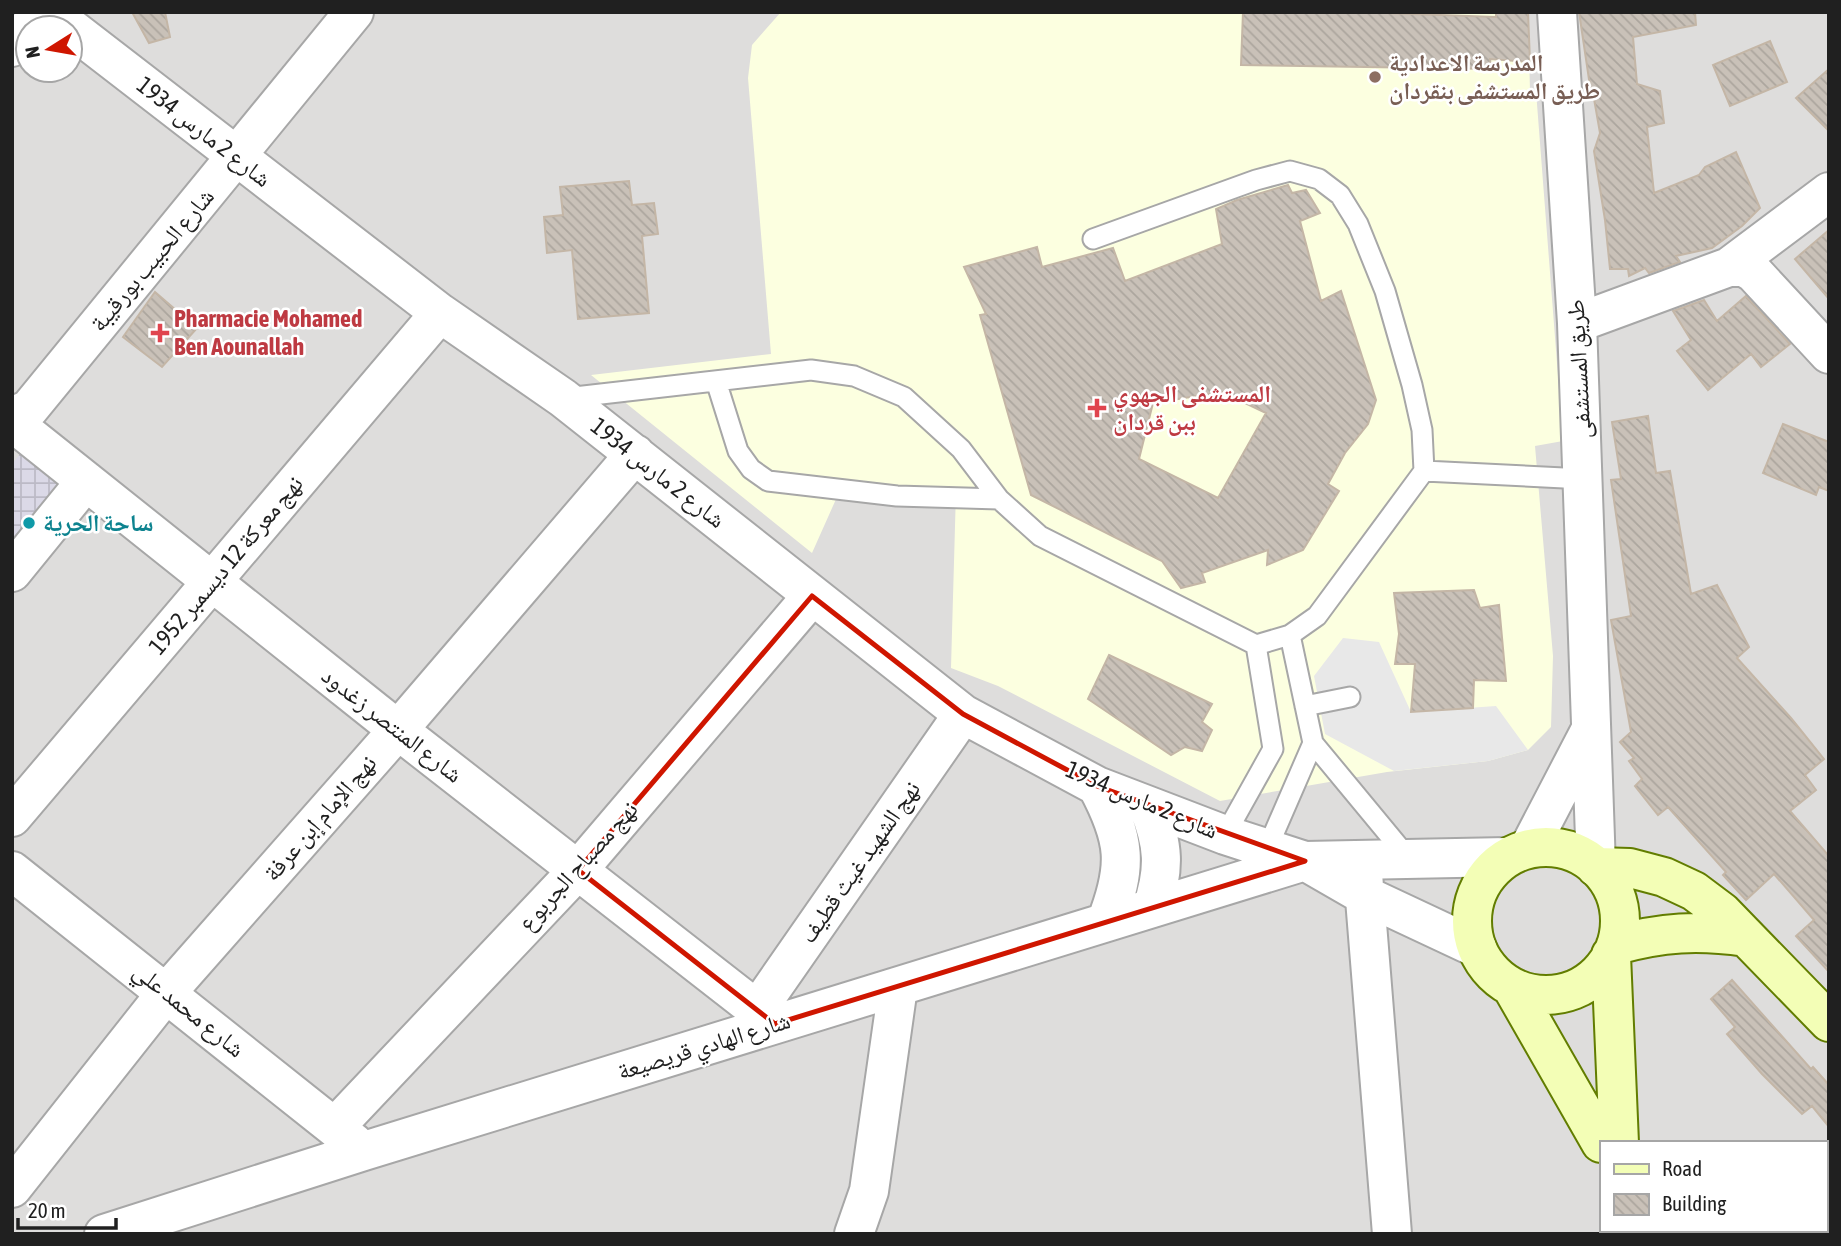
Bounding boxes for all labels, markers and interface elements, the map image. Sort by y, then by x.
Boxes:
north arrow [14,14,84,84]
text: N [20,45,44,60]
place label: المدرسة الاعدادية طريق المستشفى بنقردان [1389,49,1600,105]
marker: المدرسة الاعدادية طريق المستشفى بنقردان [1367,69,1383,85]
street label: شارع 2 مارس 1934 [131,71,277,194]
street label: شارع الحبيب بورقيبة [84,183,221,338]
street label: طريق المستشفى [1561,299,1597,439]
place label: Pharmacie Mohamed Ben Aounallah [174,305,362,360]
marker: Pharmacie Mohamed Ben Aounallah [152,325,168,341]
place label: المستشفى الجهوي ببن قردان [1113,380,1271,436]
marker: المستشفى الجهوي ببن قردان [1087,398,1107,418]
street label: شارع 2 مارس 1934 [585,412,731,535]
street label: نهج معركة 12 ديسمبر 1952 [143,470,310,661]
place label: ساحة الحرية [43,509,153,537]
marker: ساحة الحرية [21,515,37,531]
street label: شارع المنتصر زغدود [315,661,468,789]
street label: نهج الإمام إبن عرفة [258,749,384,888]
street label: شارع 2 مارس 1934 [1061,755,1222,846]
street label: نهج الشهيد غيث قطيف [794,776,927,949]
street label: نهج مصباح الجربوع [512,795,644,937]
street label: شارع محمد علي [125,957,250,1067]
street label: شارع الهادي قريصيعة [614,1006,795,1090]
legend [1600,1141,1827,1232]
text: Road [1662,1156,1702,1180]
scale bar [18,1186,116,1230]
text: Building [1662,1191,1726,1215]
text: 20 m [28,1198,66,1222]

